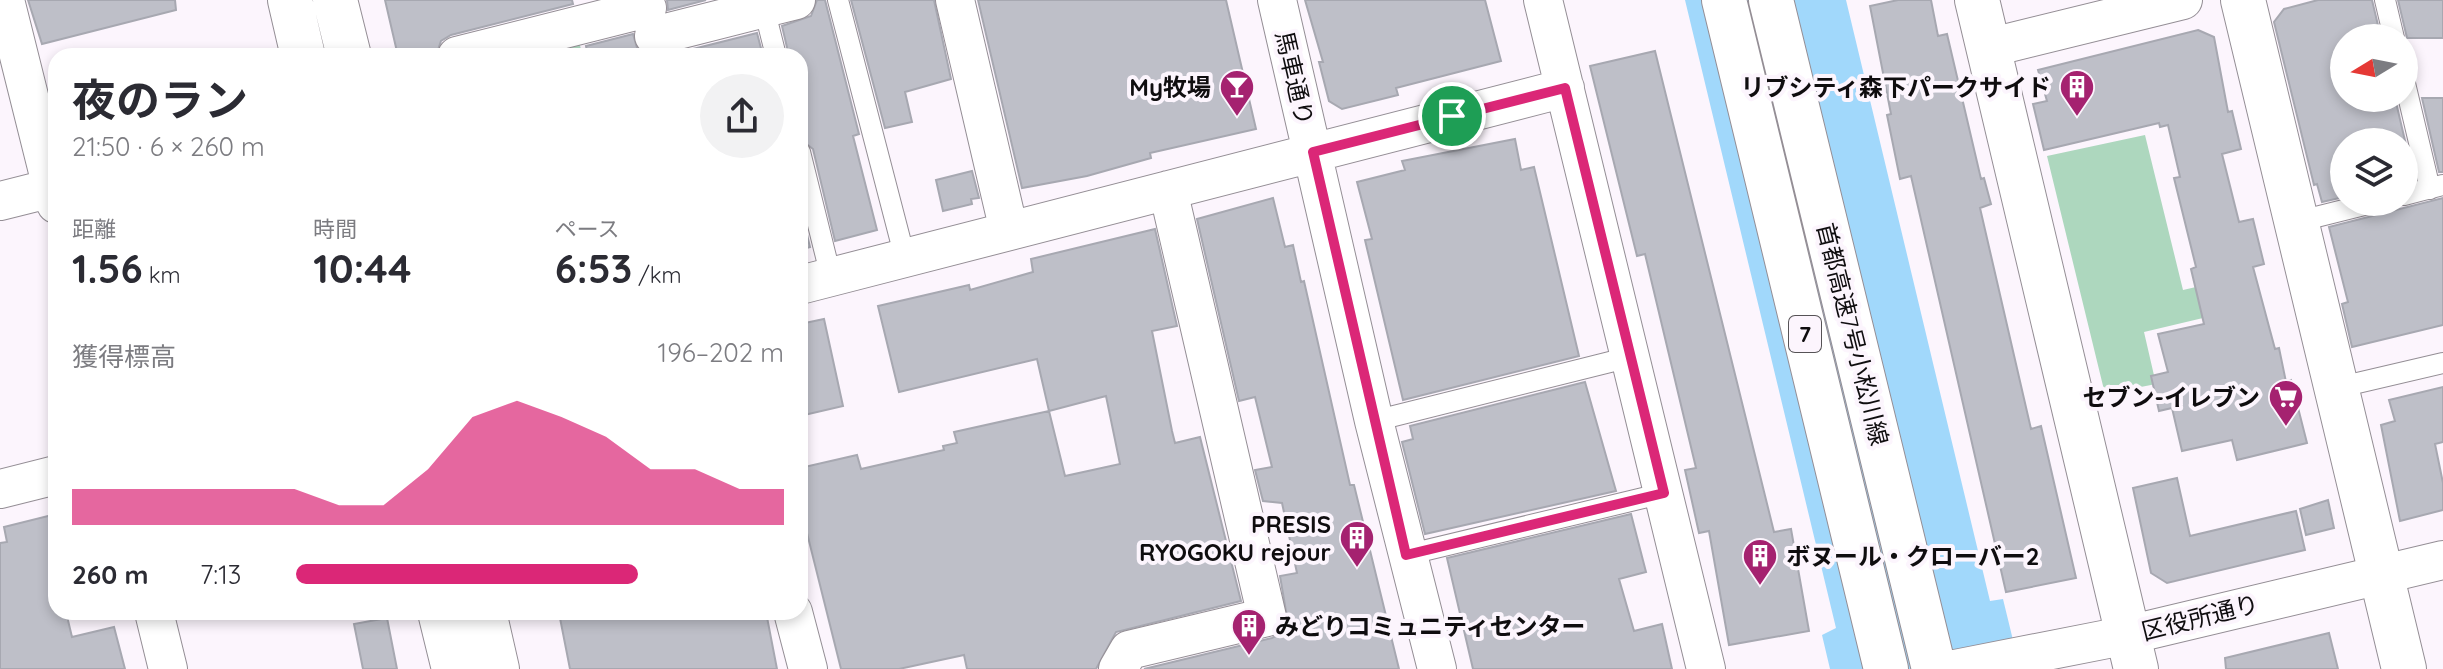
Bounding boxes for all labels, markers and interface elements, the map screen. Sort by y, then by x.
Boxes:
north arrow [2330,24,2418,112]
map controls [2330,24,2418,216]
street label: 馬車通り [1270,28,1320,128]
bar icon: My牧場 [1218,68,1256,118]
building icon: リブシティ森下パークサイド [2058,68,2096,118]
text: 夜のラン [72,72,248,127]
place label: My牧場 [1129,72,1211,102]
place label: リブシティ森下パークサイド [1740,72,2051,102]
button: share [700,74,784,158]
pin [1418,82,1486,150]
icon: arrive [1430,94,1474,138]
button: layers [2330,128,2418,216]
text: 21:50 · 6 × 260 m [72,130,265,163]
text: 距離 [72,215,116,243]
text: 時間 [313,215,357,243]
text: ペース [555,215,620,243]
street label: 首都高速7号小松川線 [1811,220,1895,448]
text: 1.56 [72,243,143,293]
text: 10:44 [313,243,411,293]
text: 6:53 [555,243,632,293]
text: km [143,261,181,289]
text: /km [632,261,682,289]
road number: 7 [1789,316,1821,352]
text: 196–202 m [658,336,784,369]
text: 獲得標高 [72,340,176,373]
supermarket icon: セブン-イレブン [2267,378,2305,428]
place label: セブン-イレブン [2082,382,2260,412]
place label: PRESIS RYOGOKU rejour [1139,509,1331,567]
building icon: PRESIS RYOGOKU rejour [1338,519,1376,569]
building icon: ボヌール・クローバー2 [1741,537,1779,587]
place label: ボヌール・クローバー2 [1786,541,2039,571]
text: 260 m [72,558,148,591]
text: 7:13 [200,558,241,591]
street label: 区役所通り [2138,588,2262,646]
building icon: みどりコミュニティセンター [1230,607,1268,657]
place label: みどりコミュニティセンター [1275,611,1586,641]

